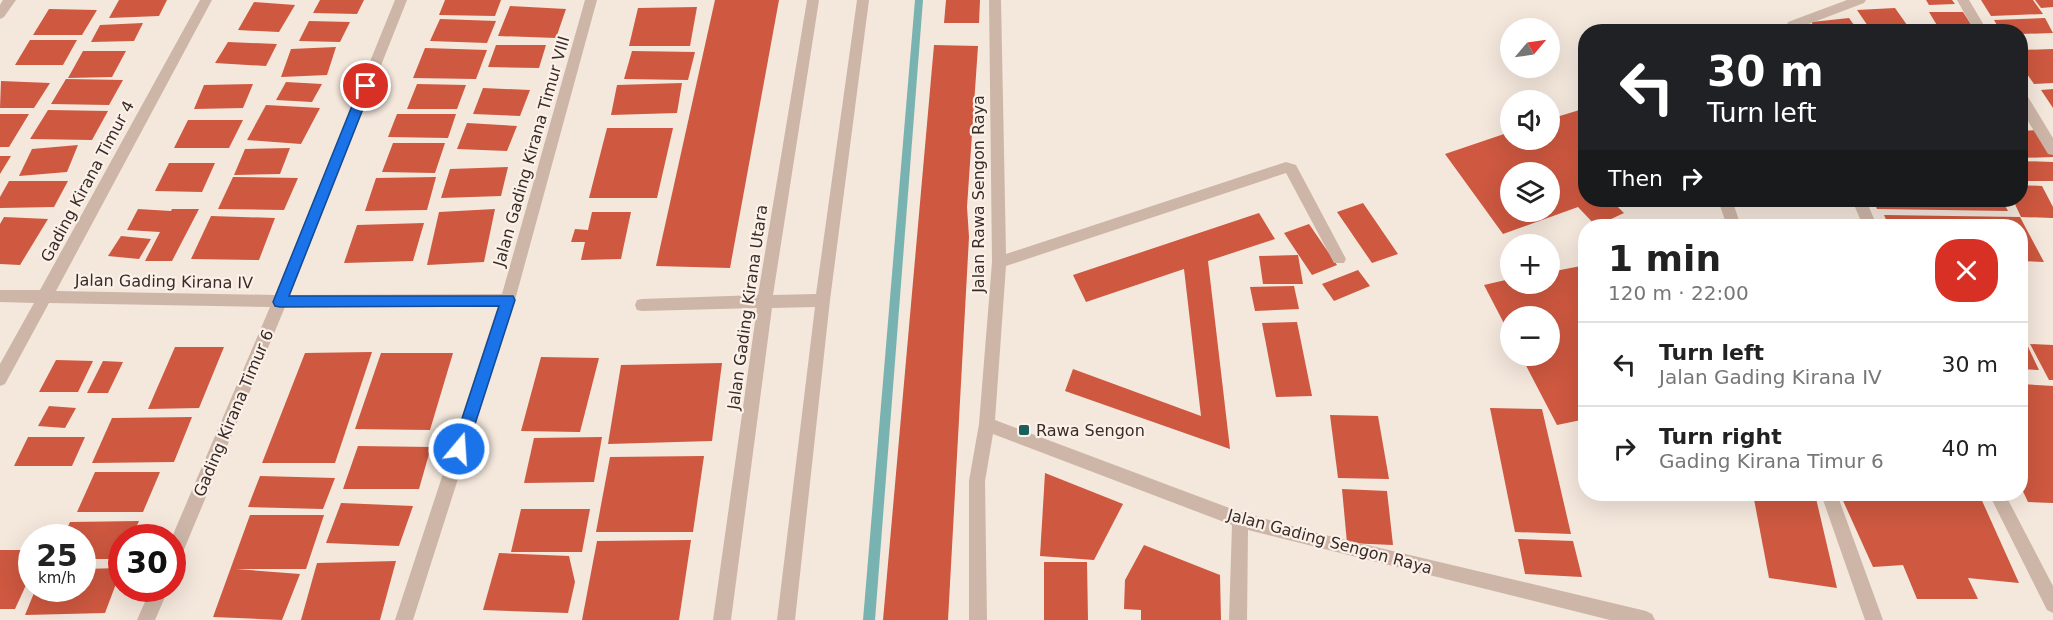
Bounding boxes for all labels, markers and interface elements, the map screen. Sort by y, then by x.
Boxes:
north arrow [1500,18,1560,78]
map controls [1500,18,1560,366]
street label: Jalan Gading Kirana Timur VIII [489,34,574,269]
text: 30 m [1707,47,1824,96]
icon: left [1608,48,1686,126]
pin [340,60,391,111]
icon: arrive [349,69,382,102]
button: sound [1500,90,1560,150]
street label: Jalan Rawa Sengon Raya [969,95,988,294]
street label: Gading Kirana Timur 4 [37,97,138,265]
text: Turn left [1707,97,1817,128]
button: layers [1500,162,1560,222]
icon: right [1675,162,1708,195]
text: Then [1608,166,1663,191]
street label: Jalan Gading Kirana Utara [724,203,771,412]
button: + [1500,234,1560,294]
text: 1 min [1608,238,1721,279]
button: close [1935,239,1998,302]
street label: Jalan Gading Kirana IV [74,270,253,293]
text: 120 m · 22:00 [1608,281,1749,305]
button: − [1500,306,1560,366]
street label: Gading Kirana Timur 6 [190,327,277,500]
text: Turn left [1659,340,1764,365]
icon: left [1608,348,1641,381]
text: 30 m [1942,352,1998,377]
text: Jalan Gading Kirana IV [1659,365,1882,389]
position arrow [427,417,491,481]
place label: Rawa Sengon [1036,421,1145,440]
marker: Rawa Sengon [1017,423,1031,437]
text: Turn right [1659,424,1782,449]
icon: right [1608,432,1641,465]
text: 40 m [1942,436,1998,461]
text: Gading Kirana Timur 6 [1659,449,1884,473]
street label: Jalan Gading Sengon Raya [1224,505,1434,578]
speed limit sign: 30 [108,524,186,602]
text: 25 [36,538,78,573]
text: km/h [38,569,76,587]

